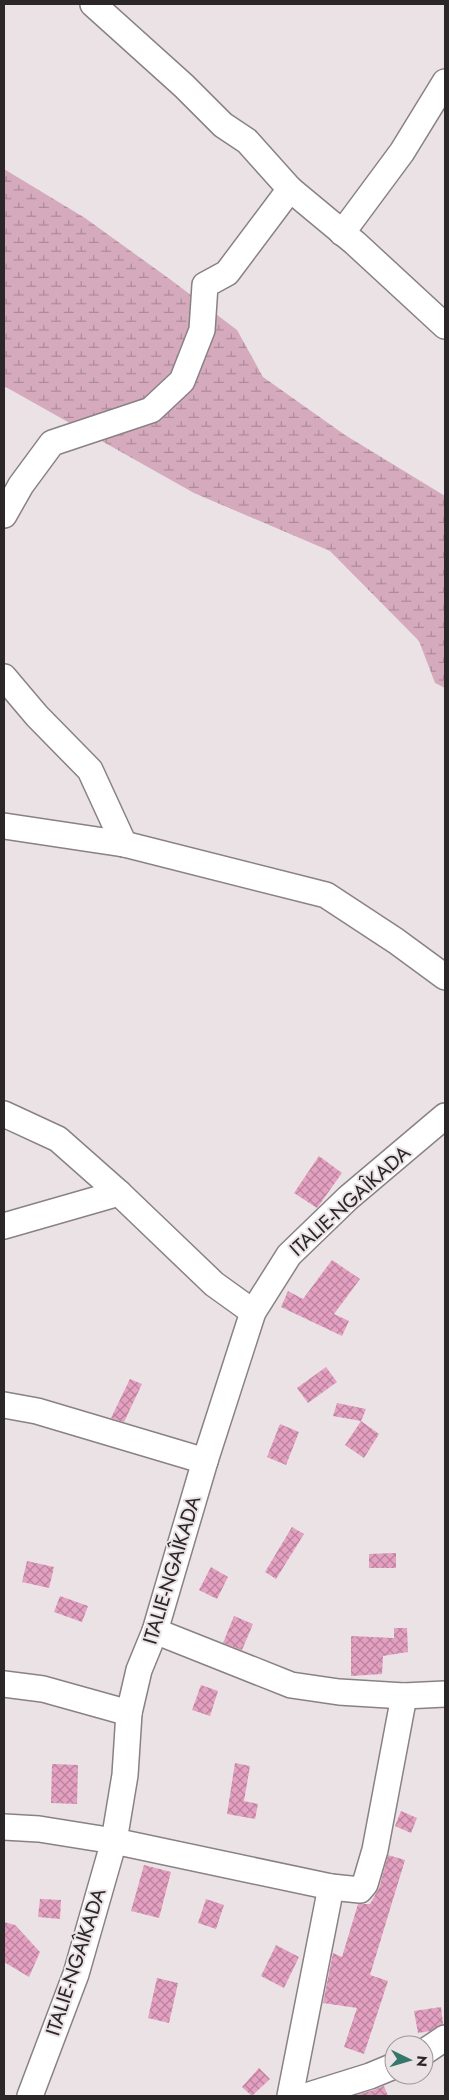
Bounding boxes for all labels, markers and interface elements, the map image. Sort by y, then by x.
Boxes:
street label: ITALIE-NGAÎKADA [283,1138,417,1263]
street label: ITALIE-NGAÎKADA [136,1492,209,1648]
street label: ITALIE-NGAÎKADA [38,1884,114,2040]
north arrow [384,2035,434,2085]
text: N [412,2055,432,2068]

